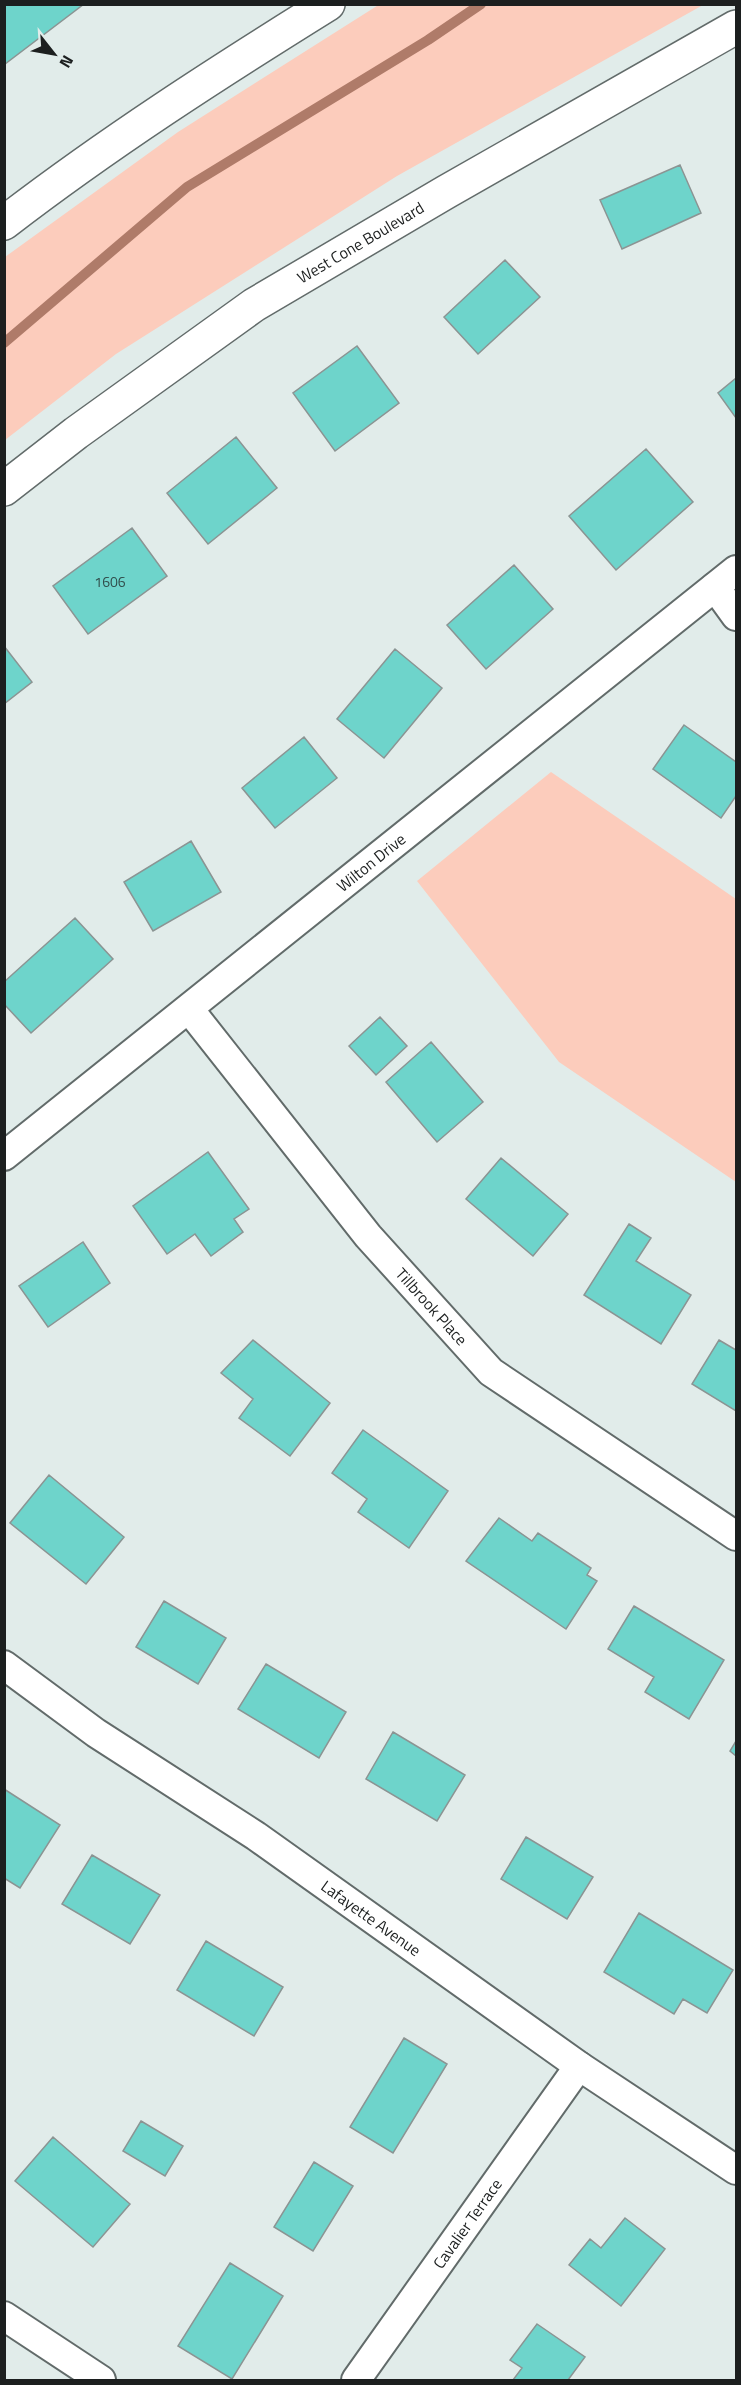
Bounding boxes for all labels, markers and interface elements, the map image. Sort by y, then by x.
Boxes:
north arrow [24,24,84,84]
text: N [54,51,80,73]
street label: West Cone Boulevard [292,196,428,289]
house number: 1606 [94,571,126,592]
street label: Wilton Drive [331,827,411,897]
street label: Tillbrook Place [390,1262,473,1351]
street label: Lafayette Avenue [316,1874,426,1962]
street label: Cavalier Terrace [427,2173,508,2274]

